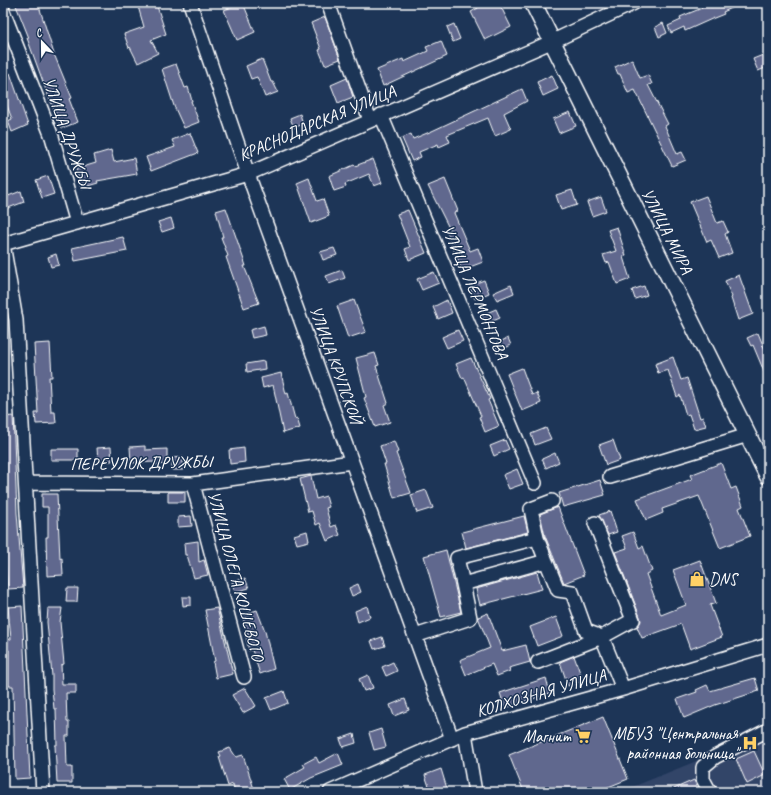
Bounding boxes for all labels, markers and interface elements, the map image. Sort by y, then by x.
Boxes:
north arrow [22,22,62,62]
text: С [33,25,45,40]
street label: УЛИЦА ДРУЖБЫ [38,75,97,194]
street label: КРАСНОДАРСКАЯ УЛИЦА [236,80,399,165]
street label: УЛИЦА МИРА [637,185,698,277]
street label: УЛИЦА ЛЕРМОНТОВА [437,222,513,364]
street label: УЛИЦА КРУПСКОЙ [305,303,368,430]
street label: ПЕРЕУЛОК ДРУЖБЫ [70,451,215,475]
street label: УЛИЦА ОЛЕГА КОШЕВОГО [203,489,269,666]
place label: DNS [709,569,739,590]
shop icon: DNS [688,570,706,588]
street label: КОЛХОЗНАЯ УЛИЦА [474,664,610,722]
place label: МБУЗ "Центральная районная больница" [613,723,742,764]
place label: Магнит [523,726,571,747]
supermarket icon: Магнит [574,727,592,745]
hospital icon: МБУЗ "Центральная районная больница" [741,734,759,752]

